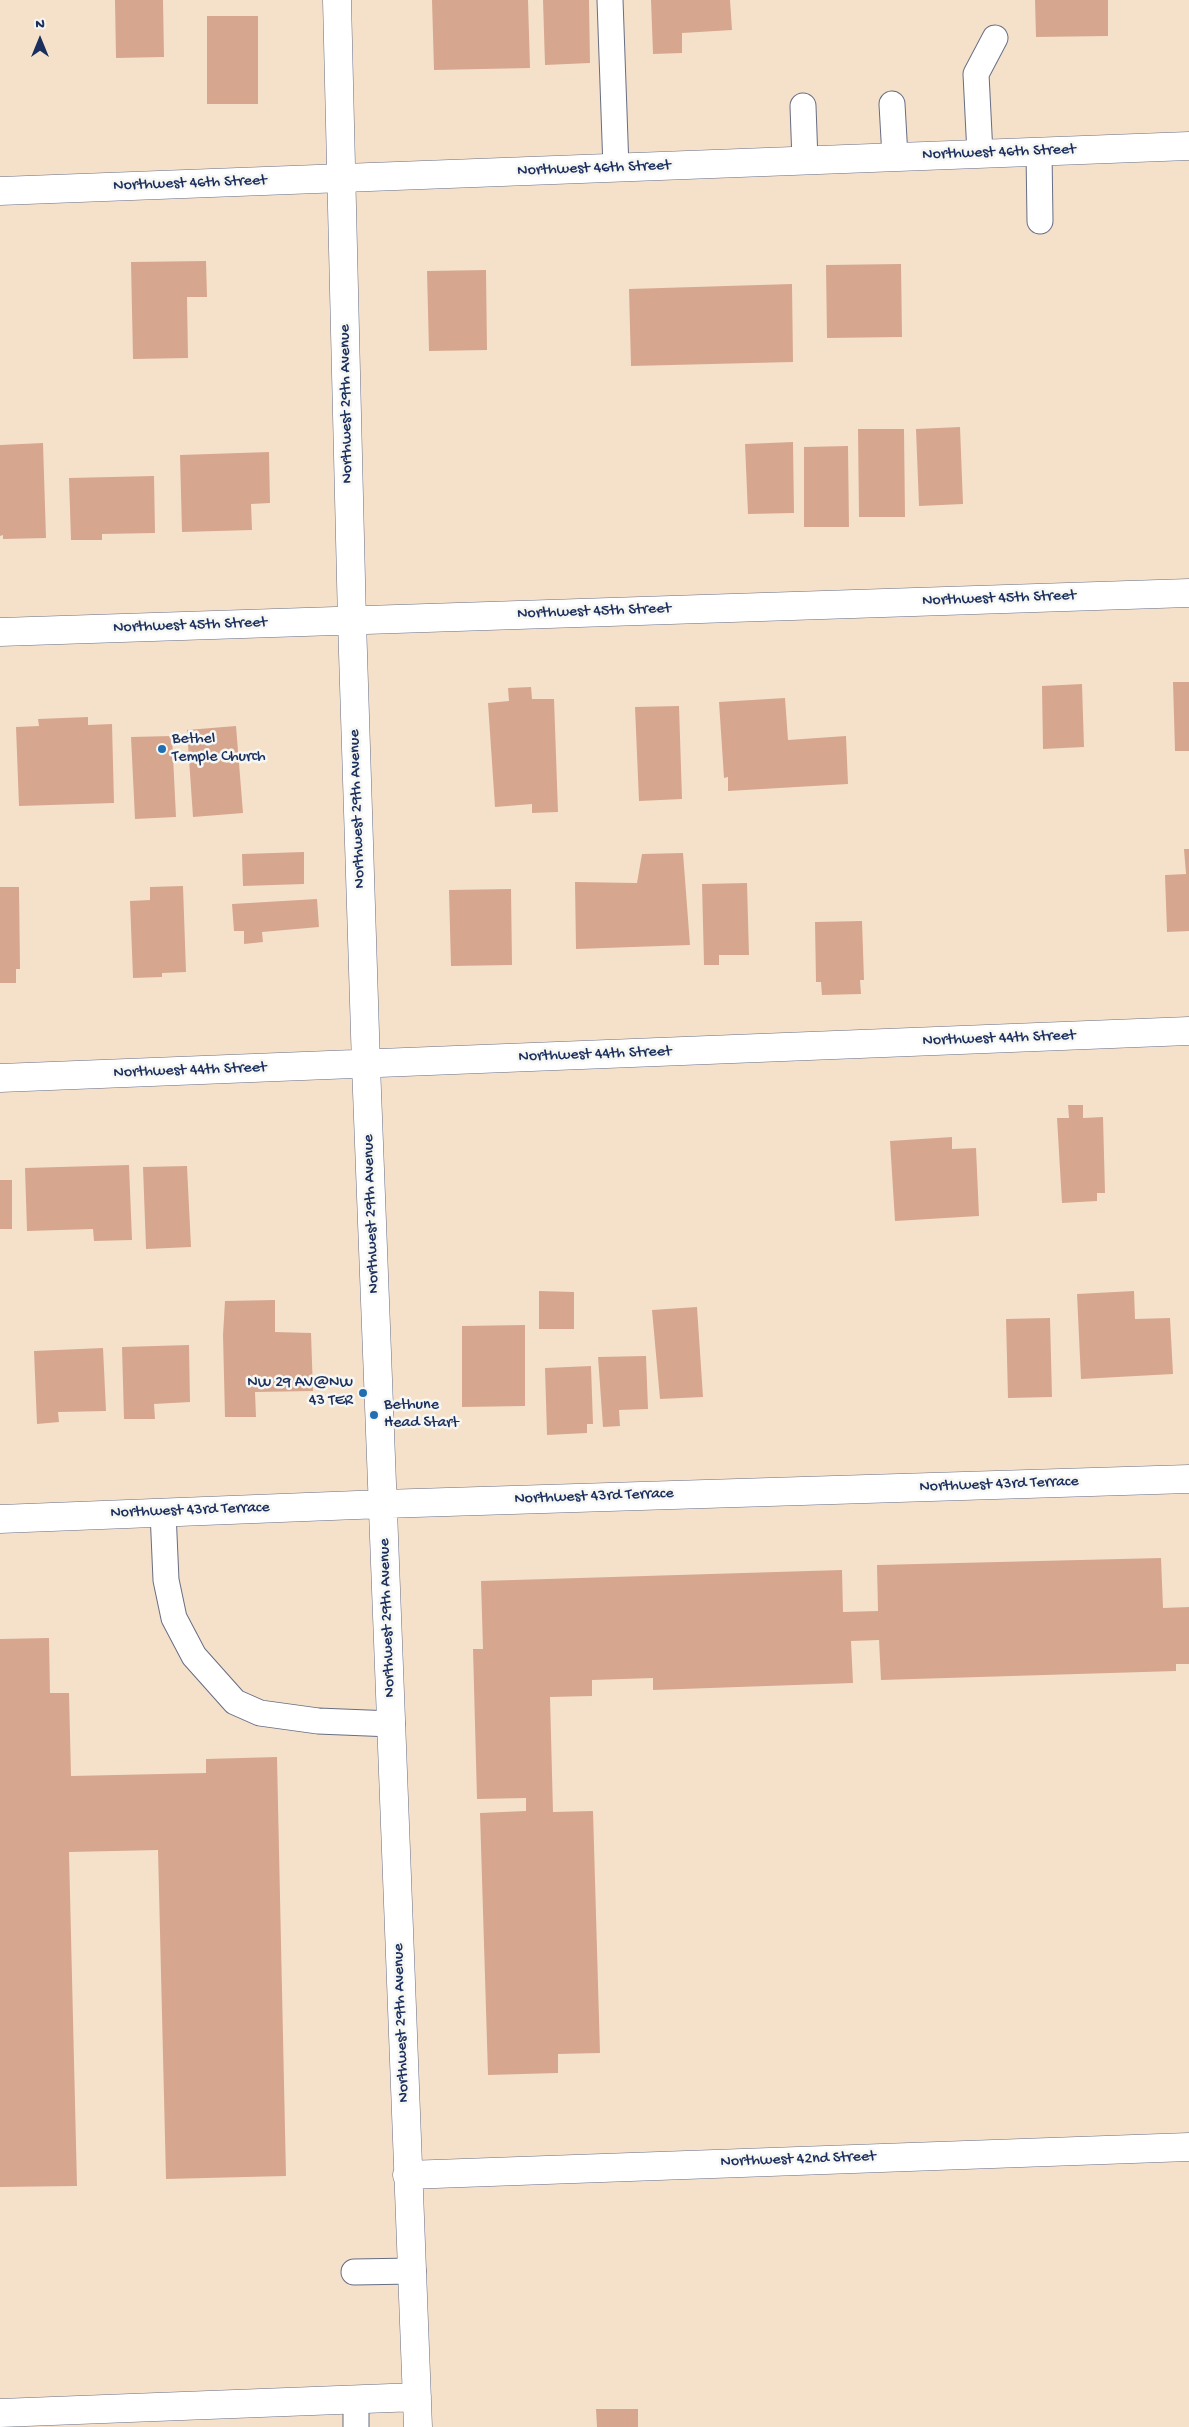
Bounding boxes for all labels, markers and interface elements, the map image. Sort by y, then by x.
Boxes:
north arrow [15,15,65,65]
text: N [35,16,45,33]
street label: Northwest 46th Street [922,141,1076,165]
street label: Northwest 46th Street [517,157,671,181]
street label: Northwest 46th Street [113,172,267,196]
street label: Northwest 29th Avenue [336,324,358,484]
street label: Northwest 45th Street [922,587,1076,611]
street label: Northwest 45th Street [517,600,671,624]
street label: Northwest 45th Street [113,614,267,638]
street label: Northwest 29th Avenue [346,729,370,889]
place label: Bethel Temple Church [172,730,266,768]
marker: Bethel Temple Church [156,743,168,755]
street label: Northwest 44th Street [922,1027,1076,1051]
street label: Northwest 44th Street [518,1043,672,1067]
street label: Northwest 44th Street [113,1059,267,1083]
street label: Northwest 29th Avenue [360,1134,384,1294]
place label: NW 29 AV@NW 43 TER [247,1374,353,1412]
marker: NW 29 AV@NW 43 TER [357,1387,369,1399]
place label: Bethune Head Start [384,1396,458,1434]
marker: Bethune Head Start [368,1409,380,1421]
street label: Northwest 43rd Terrace [919,1473,1079,1497]
street label: Northwest 43rd Terrace [514,1485,674,1509]
street label: Northwest 43rd Terrace [110,1499,270,1523]
street label: Northwest 29th Avenue [376,1538,400,1698]
street label: Northwest 29th Avenue [390,1943,414,2103]
street label: Northwest 42nd Street [720,2148,876,2172]

